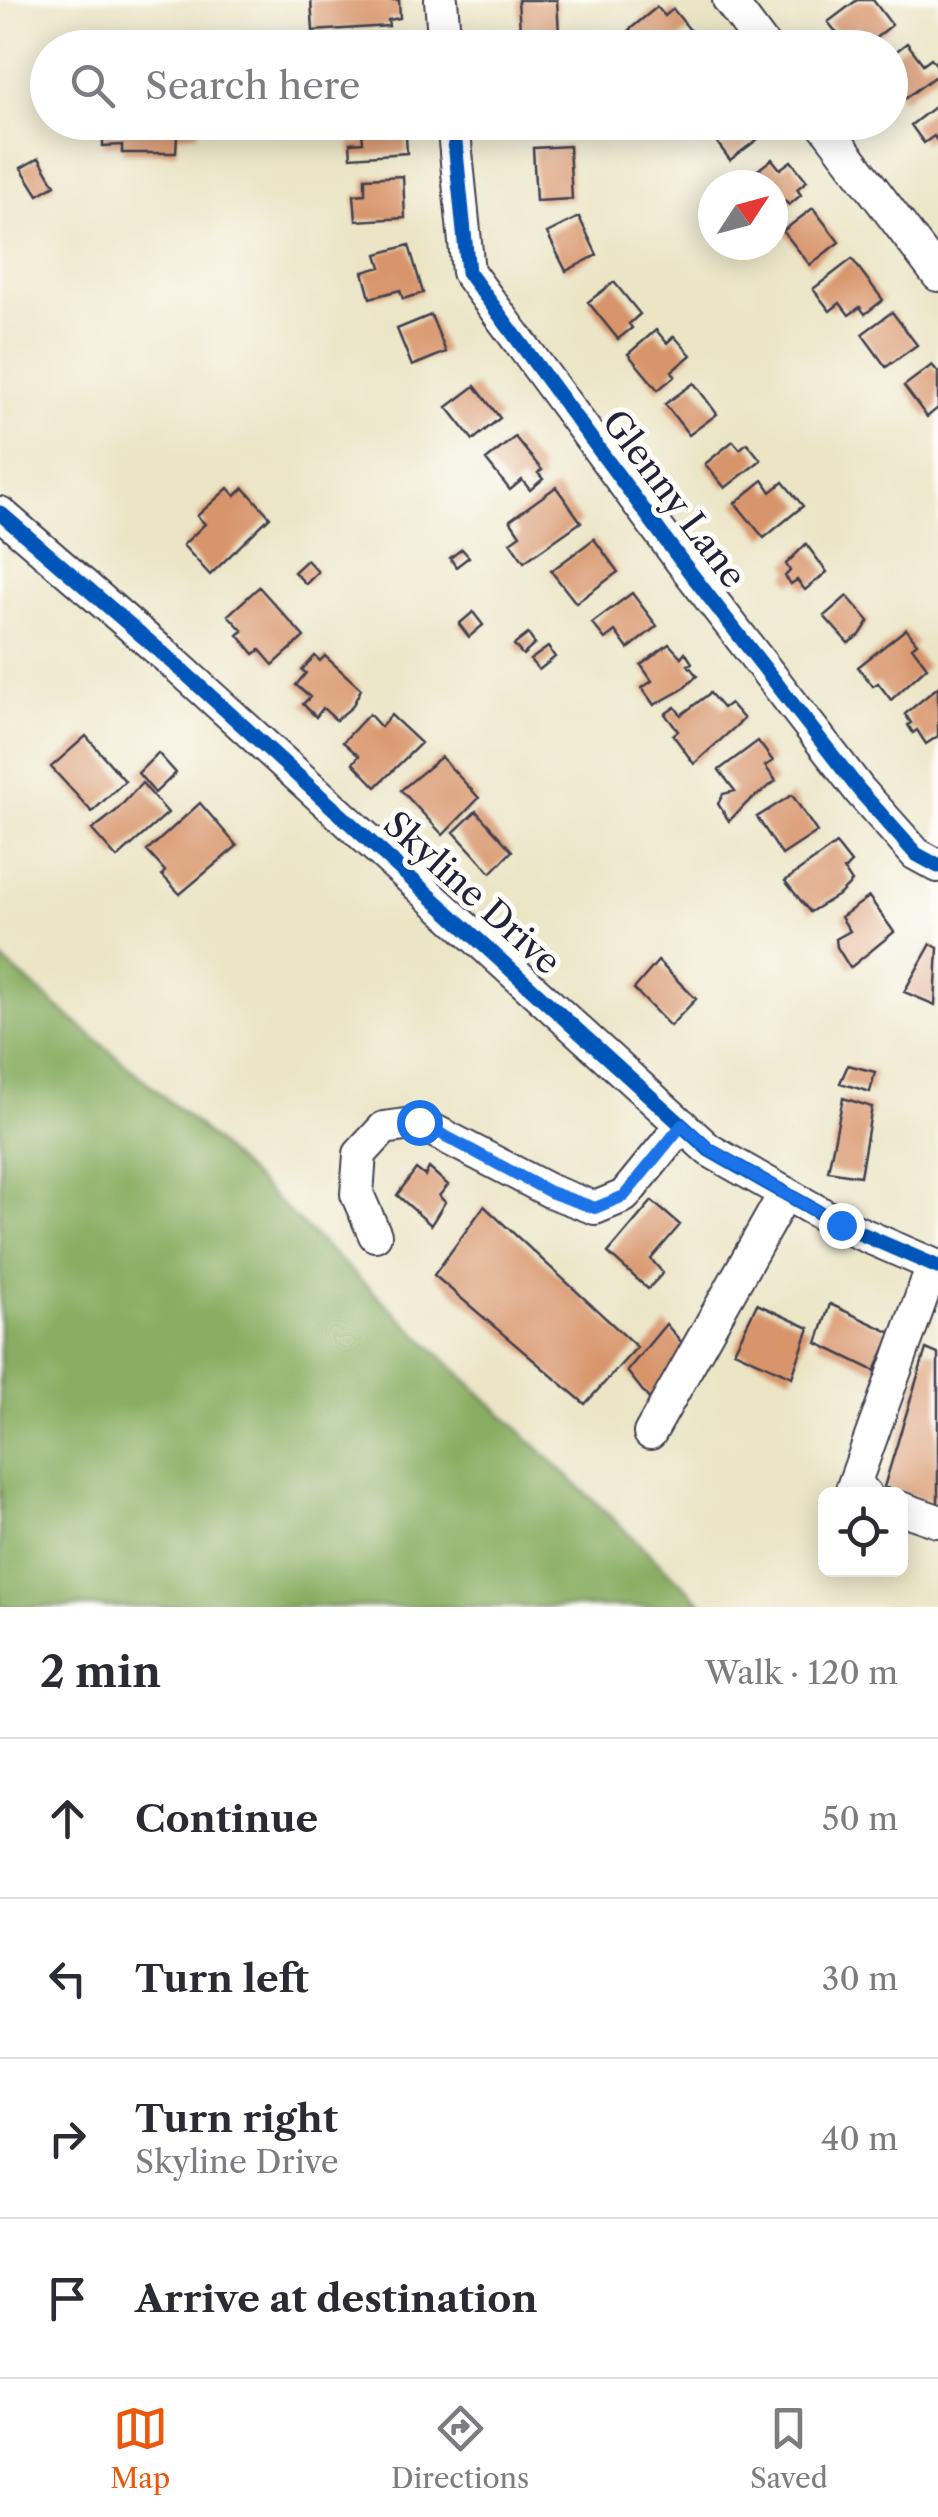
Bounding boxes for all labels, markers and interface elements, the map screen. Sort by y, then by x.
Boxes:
search box [30,30,908,140]
icon: search [65,58,120,113]
text: Search here [145,62,360,109]
north arrow [698,170,788,260]
street label: Glenny Lane [594,401,755,596]
street label: Skyline Drive [375,802,570,983]
route start [397,1100,443,1146]
route end [819,1203,865,1249]
map controls [818,1487,908,1577]
button: locate [818,1487,908,1577]
text: 2 min [40,1646,161,1698]
text: Walk · 120 m [705,1653,898,1692]
icon: ahead [40,1791,95,1846]
text: Continue [135,1795,318,1842]
text: 50 m [822,1799,898,1838]
icon: left [40,1951,95,2006]
text: Turn left [135,1955,309,2002]
text: 30 m [822,1959,898,1998]
text: Turn right [135,2095,338,2142]
icon: right [40,2111,95,2166]
text: 40 m [821,2119,898,2158]
text: Skyline Drive [135,2142,339,2181]
icon: arrive [40,2271,95,2326]
text: Arrive at destination [135,2275,538,2322]
tab: Map [110,2401,170,2495]
tab: Directions [391,2401,529,2495]
tab: Saved [750,2401,828,2495]

